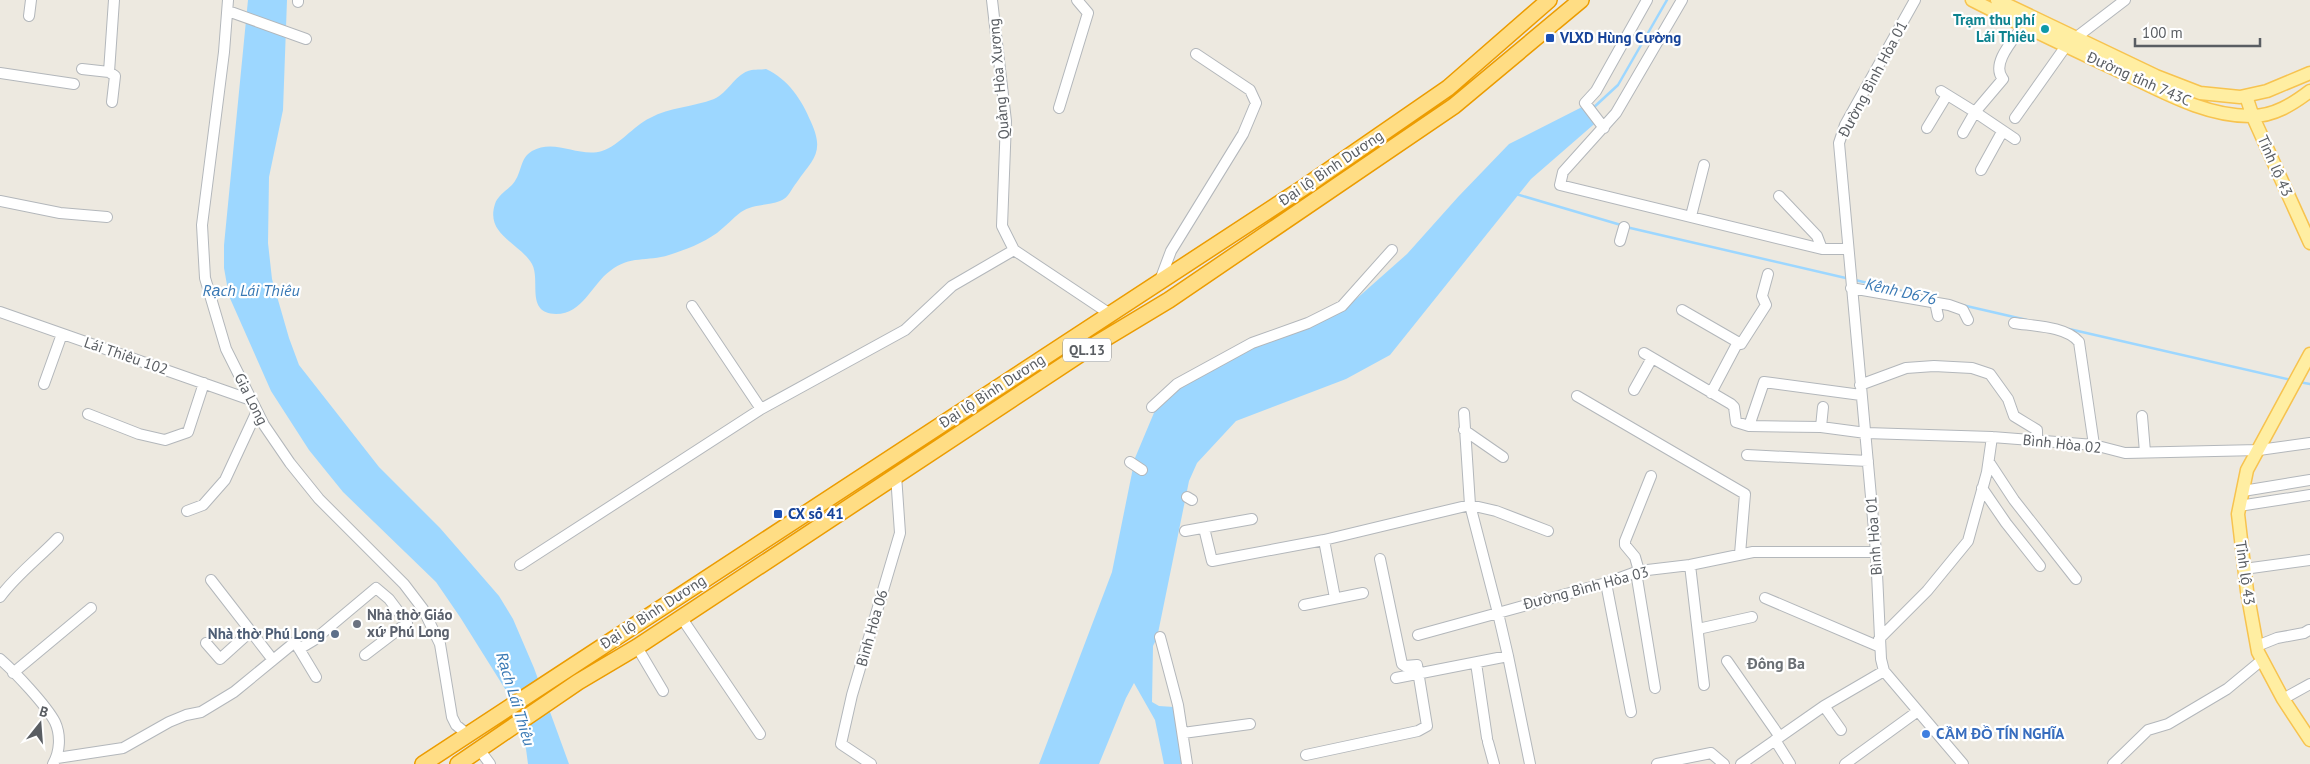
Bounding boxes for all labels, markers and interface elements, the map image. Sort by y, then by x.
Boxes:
place label: Trạm thu phí Lái Thiêu [1953,10,2035,46]
scale bar [2135,15,2260,47]
street label: Đường Bình Hòa 01 [1833,17,1911,141]
street label: Quảng Hòa Xương [984,18,1013,140]
marker: Trạm thu phí Lái Thiêu [2039,23,2051,35]
text: 100 m [2142,23,2183,42]
place label: VLXD Hùng Cường [1559,28,1681,47]
marker: VLXD Hùng Cường [1544,32,1556,44]
street label: Đường tỉnh 743C [2083,47,2194,110]
street label: Đại lộ Bình Dương [1274,126,1387,210]
street label: Tỉnh lộ 43 [2254,132,2297,199]
water label: Kênh D676 [1864,273,1938,309]
water label: Rạch Lái Thiêu [202,280,300,300]
street label: Lái Thiêu 102 [82,332,171,379]
road number: QL.13 [1063,338,1111,362]
street label: Đại lộ Bình Dương [935,349,1048,432]
street label: Gia Long [230,370,273,428]
street label: Bình Hòa 02 [2022,430,2102,457]
street label: Bình Hòa 01 [1861,496,1886,576]
place label: CX số 41 [788,504,844,523]
marker: CX số 41 [772,508,784,520]
street label: Tỉnh lộ 43 [2232,539,2259,607]
street label: Đường Bình Hòa 03 [1520,562,1651,614]
street label: Đại lộ Bình Dương [596,570,709,653]
street label: Bình Hòa 06 [851,587,892,669]
place label: Nhà thờ Giáo xứ Phú Long [367,605,453,641]
marker: Nhà thờ Giáo xứ Phú Long [351,618,363,630]
place label: Nhà thờ Phú Long [208,624,325,643]
marker: Nhà thờ Phú Long [329,628,341,640]
water label: Rạch Lái Thiêu [492,650,540,748]
district label: Đông Ba [1746,653,1805,673]
north arrow [15,699,65,749]
text: B [37,702,50,721]
place label: CẦM ĐỒ TÍN NGHĨA [1936,724,2065,743]
marker: CẦM ĐỒ TÍN NGHĨA [1920,728,1932,740]

